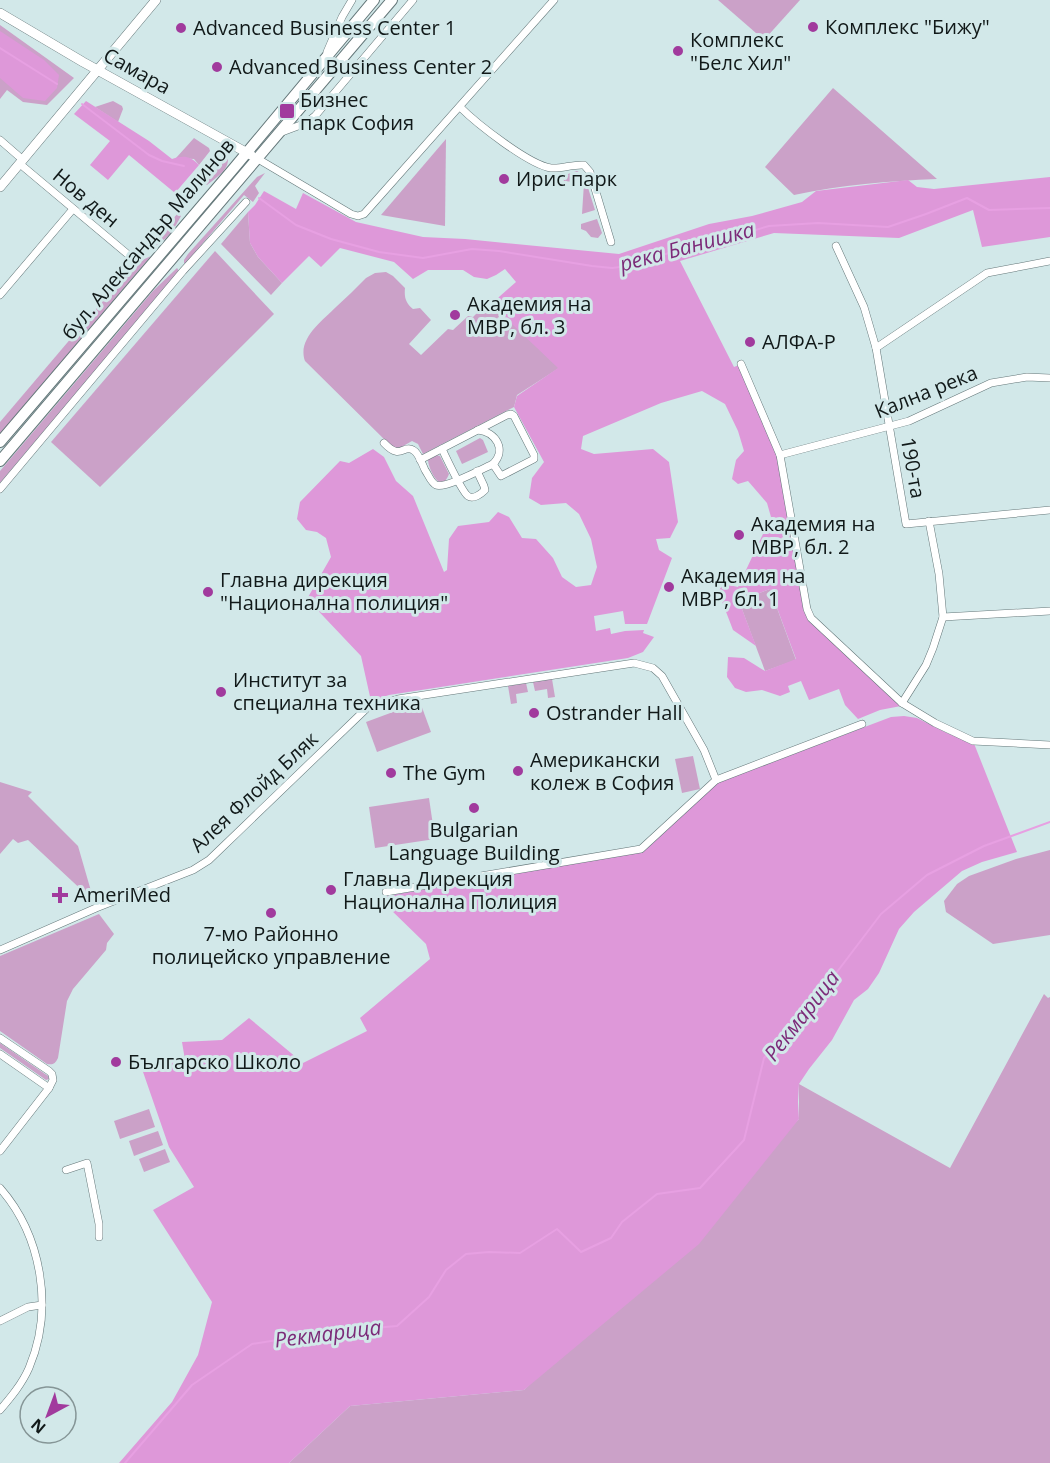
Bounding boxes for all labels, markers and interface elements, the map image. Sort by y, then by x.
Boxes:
place label: Комплекс "Бижу" [825,13,990,40]
place label: Advanced Business Center 1 [193,14,456,41]
marker: Комплекс "Бижу" [806,20,820,34]
marker: Advanced Business Center 1 [174,21,188,35]
place label: Комплекс "Белс Хил" [690,26,791,76]
street label: Самара [99,41,176,100]
marker: Комплекс "Белс Хил" [671,44,685,58]
place label: Advanced Business Center 2 [229,53,492,80]
marker: Advanced Business Center 2 [210,60,224,74]
place label: Бизнес парк София [300,86,414,136]
marker: Бизнес парк София [278,102,296,120]
street label: бул. Александър Малинов [55,132,240,345]
street label: Нов ден [47,162,125,233]
place label: Ирис парк [516,165,618,192]
marker: Ирис парк [497,172,511,186]
water label: река Банишка [615,215,757,278]
place label: Академия на МВР, бл. 3 [467,290,591,340]
marker: Академия на МВР, бл. 3 [448,308,462,322]
place label: АЛФА-Р [762,328,836,355]
marker: АЛФА-Р [743,335,757,349]
street label: Кална река [870,359,981,424]
street label: 190-та [895,435,932,500]
place label: Академия на МВР, бл. 2 [751,510,875,560]
marker: Академия на МВР, бл. 2 [732,528,746,542]
place label: Академия на МВР, бл. 1 [681,562,805,612]
place label: Главна дирекция "Национална полиция" [220,566,448,616]
marker: Академия на МВР, бл. 1 [662,580,676,594]
marker: Главна дирекция "Национална полиция" [201,585,215,599]
place label: Институт за специална техника [233,666,421,716]
marker: Институт за специална техника [214,685,228,699]
place label: Ostrander Hall [546,699,683,726]
marker: Ostrander Hall [527,706,541,720]
street label: Алея Флойд Бляк [184,725,324,858]
place label: Американски колеж в София [530,746,674,796]
place label: The Gym [403,759,486,786]
marker: Американски колеж в София [511,764,525,778]
marker: The Gym [384,766,398,780]
marker: Bulgarian Language Building [467,801,481,815]
place label: Bulgarian Language Building [388,816,560,866]
place label: Главна Дирекция Национална Полиция [343,865,557,915]
place label: AmeriMed [74,881,171,908]
marker: Главна Дирекция Национална Полиция [324,883,338,897]
marker: AmeriMed [51,886,69,904]
marker: 7-мо Районно полицейско управление [264,906,278,920]
place label: 7-мо Районно полицейско управление [152,920,390,970]
water label: Рекмарица [757,964,845,1066]
place label: Българско Школо [128,1048,301,1075]
marker: Българско Школо [109,1055,123,1069]
water label: Рекмарица [273,1313,383,1353]
north arrow [18,1385,78,1445]
text: N [26,1414,50,1439]

